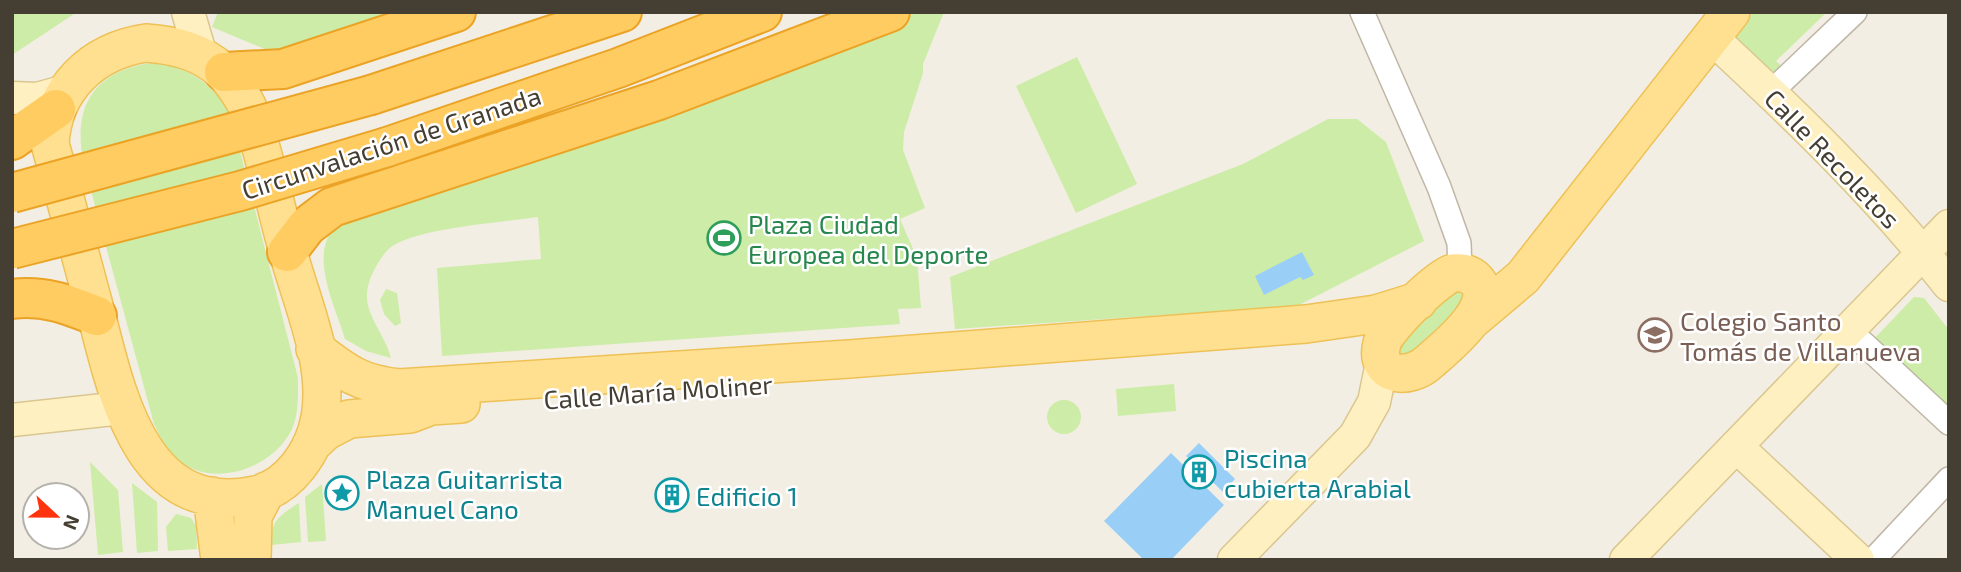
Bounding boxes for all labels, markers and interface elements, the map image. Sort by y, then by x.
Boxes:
street label: Circunvalación de Granada [237,79,545,205]
street label: Calle Recoletos [1759,82,1907,234]
place label: Plaza Ciudad Europea del Deporte [748,208,988,269]
sports icon: Plaza Ciudad Europea del Deporte [705,219,743,257]
place label: Colegio Santo Tomás de Villanueva [1680,305,1921,366]
school or university icon: Colegio Santo Tomás de Villanueva [1636,316,1674,354]
street label: Calle María Moliner [542,368,774,414]
place label: Piscina cubierta Arabial [1224,442,1411,503]
building icon: Piscina cubierta Arabial [1180,453,1218,491]
place label: Plaza Guitarrista Manuel Cano [366,463,563,524]
place icon: Plaza Guitarrista Manuel Cano [323,474,361,512]
building icon: Edificio 1 [653,476,691,514]
place label: Edificio 1 [696,480,798,511]
north arrow [21,481,91,551]
text: N [59,512,85,533]

